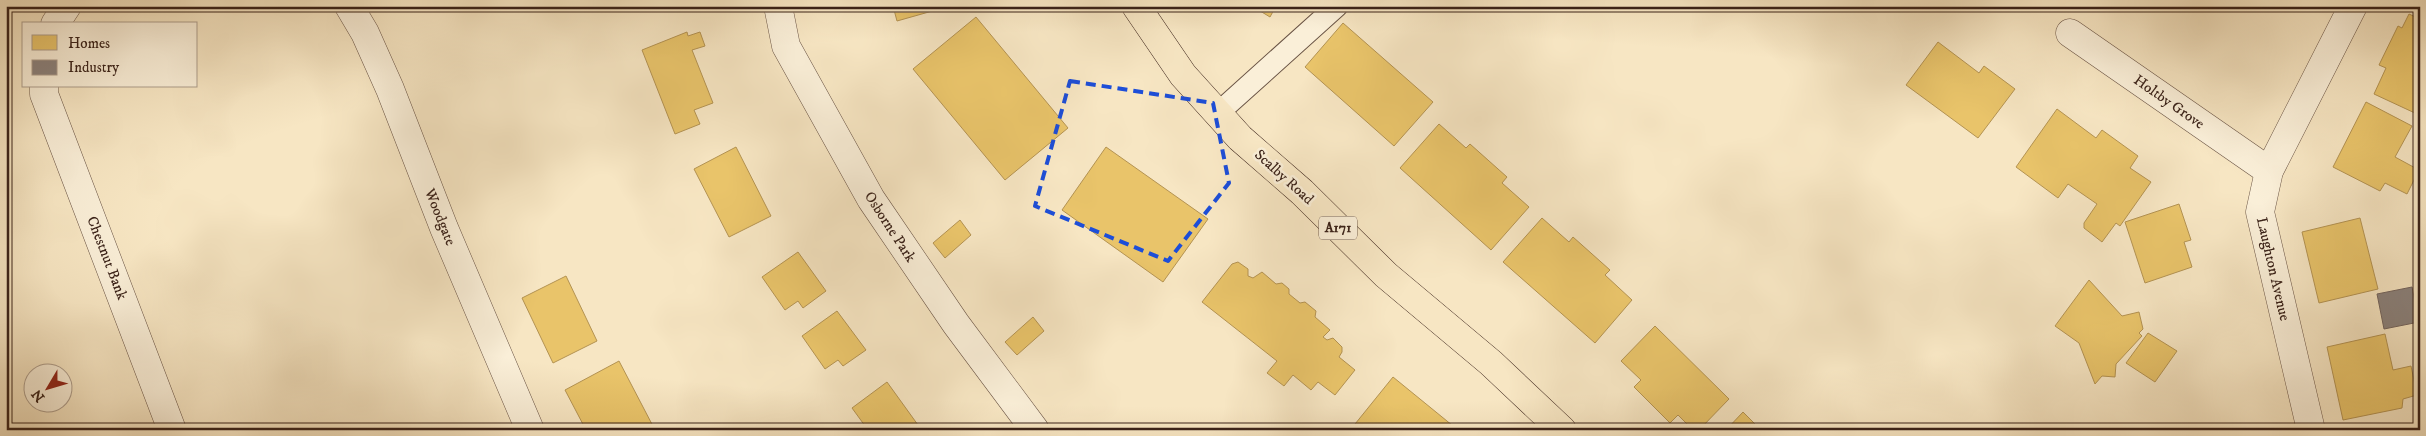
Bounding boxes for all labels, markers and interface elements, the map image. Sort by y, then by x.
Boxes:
legend [22,22,198,88]
text: Homes [68,34,110,53]
text: Industry [68,58,120,77]
street label: Holtby Grove [2130,71,2208,133]
street label: Scalby Road [1250,145,1318,209]
street label: Woodgate [420,185,460,248]
street label: Osborne Park [860,188,920,266]
street label: Chestnut Bank [82,214,132,303]
street label: Laughton Avenue [2252,215,2294,323]
road number: A171 [1319,217,1357,240]
north arrow [22,364,72,414]
text: N [28,385,49,405]

